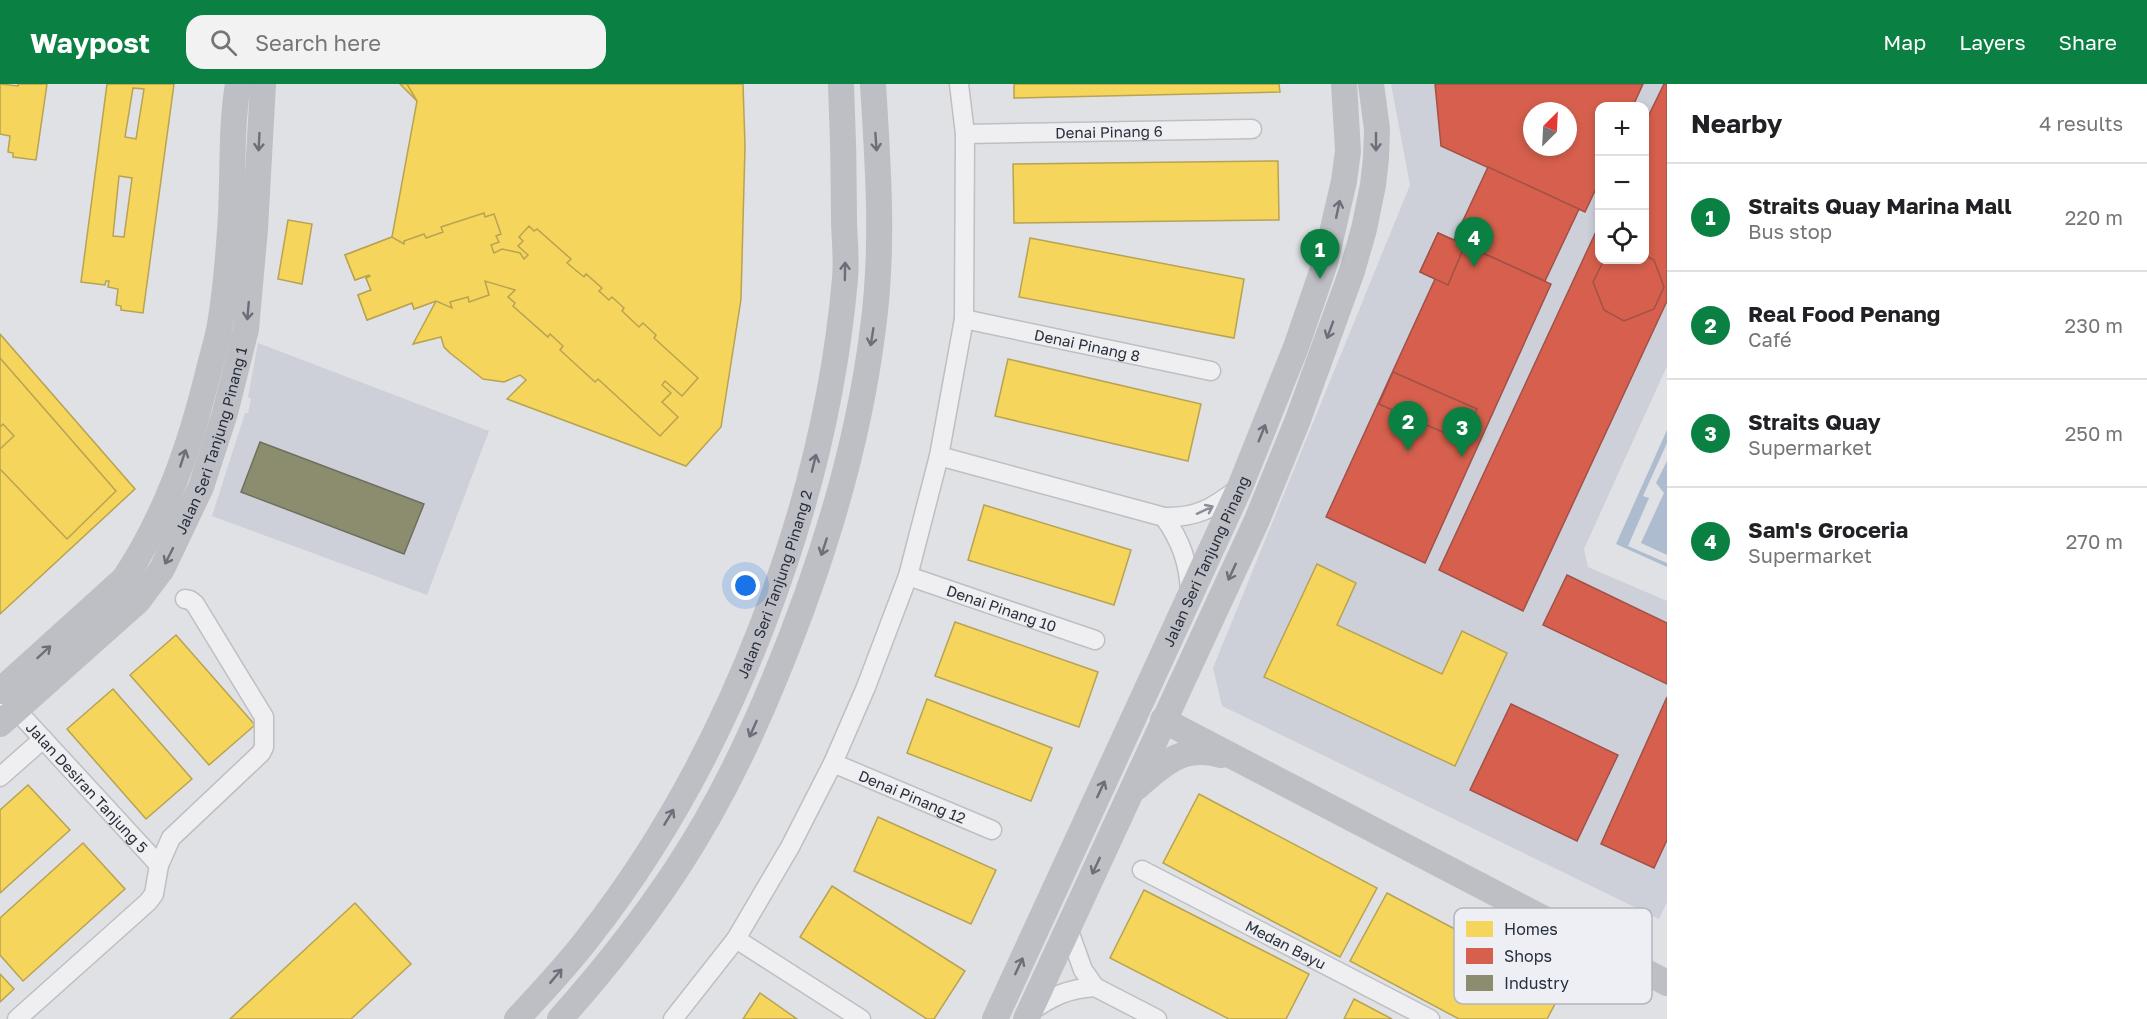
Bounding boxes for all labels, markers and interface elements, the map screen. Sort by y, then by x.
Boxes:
search box [186,15,606,69]
text: Waypost [30,26,150,59]
icon: search [207,26,240,59]
text: Search here [255,29,381,56]
text: Map [1883,29,1926,55]
text: Layers [1959,29,2026,55]
text: Share [2059,29,2117,55]
north arrow [1523,102,1577,156]
map controls [1595,102,1649,264]
button: + [1595,102,1649,156]
text: Nearby [1691,108,1782,139]
text: 4 results [2039,111,2123,135]
street label: Denai Pinang 6 [1055,122,1163,141]
one-way arrow [253,132,265,152]
one-way arrow [871,132,882,152]
one-way arrow [1371,132,1382,152]
button: − [1595,156,1649,210]
text: Straits Quay Marina Mall [1748,192,2012,219]
one-way arrow [1333,200,1345,219]
text: 1 [1705,205,1716,229]
text: 220 m [2065,205,2123,229]
button: locate [1595,210,1649,264]
pin: 4 [1454,218,1494,267]
text: Bus stop [1748,219,1832,243]
pin: 1 [1300,230,1340,279]
one-way arrow [839,261,851,281]
text: Real Food Penang [1748,300,1940,327]
one-way arrow [242,301,253,321]
text: 2 [1704,313,1717,337]
text: 230 m [2065,313,2123,337]
one-way arrow [1324,321,1335,339]
street label: Denai Pinang 8 [1033,325,1142,365]
one-way arrow [867,327,878,346]
text: Café [1748,327,1792,351]
street label: Jalan Seri Tanjung Pinang 1 [171,345,250,537]
pin: 2 [1388,402,1428,451]
pin: 3 [1442,408,1482,457]
text: Straits Quay [1748,408,1881,435]
text: 3 [1704,421,1717,445]
text: 250 m [2065,421,2123,445]
one-way arrow [1257,424,1268,443]
text: Supermarket [1748,435,1872,459]
one-way arrow [179,449,190,467]
one-way arrow [808,454,820,473]
street label: Jalan Seri Tanjung Pinang [1159,473,1253,650]
street label: Jalan Seri Tanjung Pinang 2 [733,488,815,681]
one-way arrow [1195,504,1213,515]
text: Sam's Groceria [1748,516,1908,543]
text: 4 [1704,529,1717,553]
text: 270 m [2066,529,2123,553]
one-way arrow [818,537,829,556]
text: Supermarket [1748,543,1872,567]
one-way arrow [162,546,174,564]
one-way arrow [1225,563,1237,581]
your location [731,571,760,600]
street label: Denai Pinang 10 [944,581,1059,635]
one-way arrow [36,645,51,659]
street label: Jalan Desiran Tanjung 5 [23,718,152,856]
one-way arrow [747,719,759,737]
street label: Denai Pinang 12 [856,766,969,827]
one-way arrow [1096,780,1107,798]
one-way arrow [664,809,676,826]
one-way arrow [1090,856,1102,874]
legend [1454,908,1652,1004]
street label: Medan Bayu [1243,916,1329,973]
text: Homes [1504,919,1558,939]
text: Shops [1504,946,1552,966]
one-way arrow [1015,957,1026,975]
one-way arrow [550,968,563,984]
text: Industry [1504,973,1569,993]

